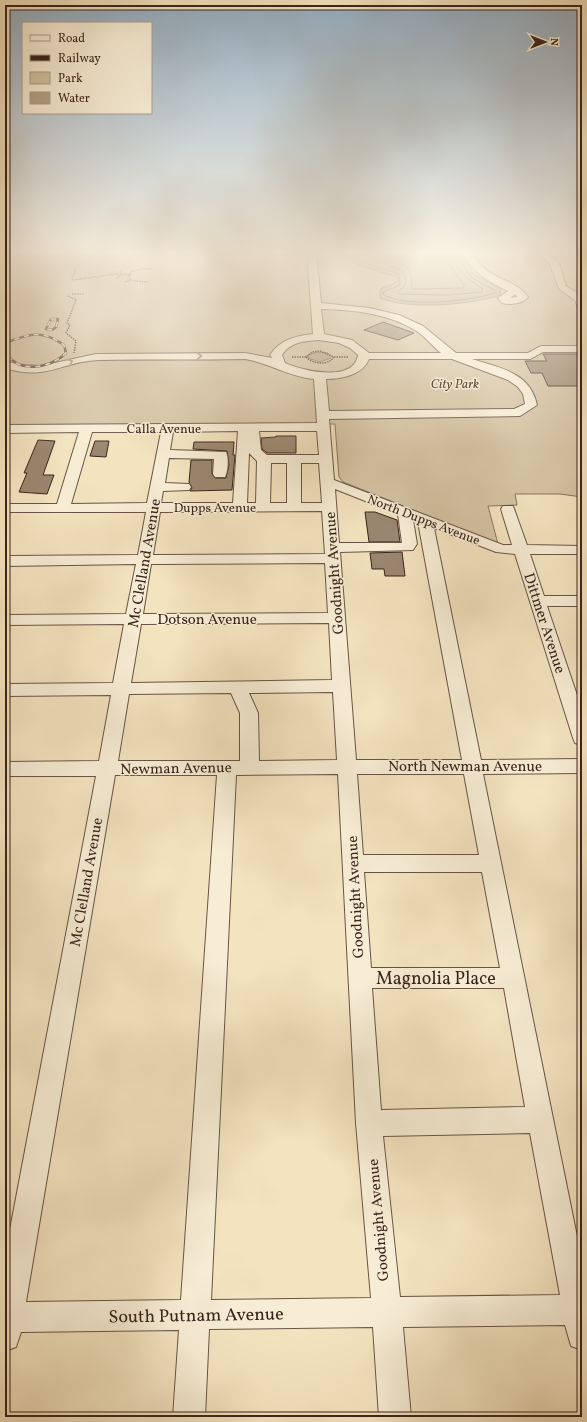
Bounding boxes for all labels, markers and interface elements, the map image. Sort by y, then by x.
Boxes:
legend [22,22,152,114]
north arrow [525,22,565,62]
text: Road [58,31,85,47]
text: N [546,38,561,46]
text: Railway [58,51,101,67]
text: Park [58,71,83,87]
text: Water [58,91,90,107]
one-way arrow [196,352,202,360]
one-way arrow [66,359,73,367]
park label: City Park [431,376,479,394]
street label: Calla Avenue [127,421,201,439]
street label: North Dupps Avenue [364,491,482,551]
street label: Mc Clelland Avenue [124,497,167,629]
street label: Dupps Avenue [174,500,256,518]
street label: Goodnight Avenue [321,511,350,635]
street label: Dittmer Avenue [517,570,570,676]
street label: Dotson Avenue [157,610,257,631]
street label: North Newman Avenue [388,757,542,778]
street label: Newman Avenue [120,758,232,781]
street label: Mc Clelland Avenue [66,816,109,948]
street label: Goodnight Avenue [343,835,370,959]
street label: Magnolia Place [376,967,496,992]
street label: Goodnight Avenue [364,1158,395,1282]
street label: South Putnam Avenue [108,1302,284,1331]

